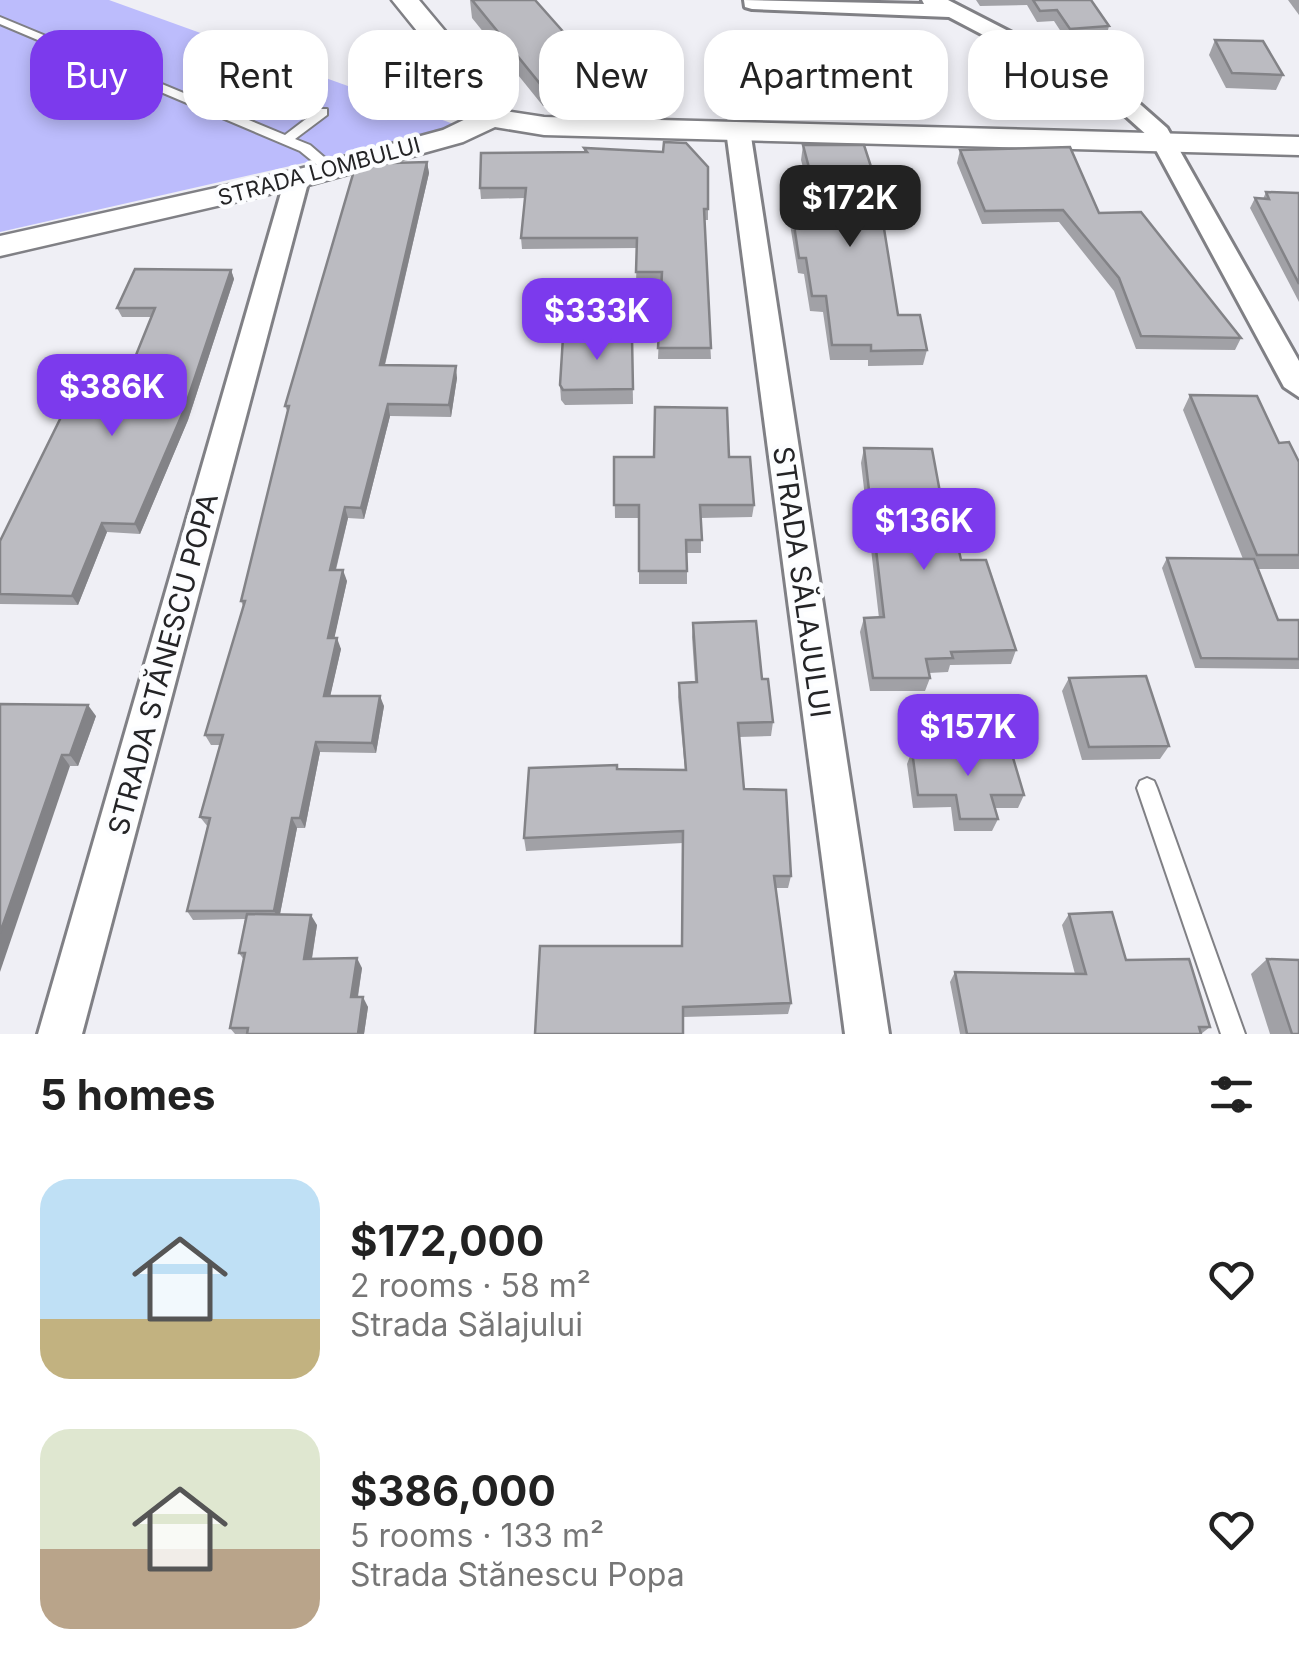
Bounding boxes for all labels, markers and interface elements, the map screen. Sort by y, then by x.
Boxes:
chip: Buy [30,30,163,120]
chip: Rent [183,30,328,120]
chip: Filters [348,30,519,120]
chip: New [539,30,684,120]
chip: Apartment [704,30,948,120]
chip: House [968,30,1144,120]
street label: STRADA LOMBULUI [215,132,423,210]
pin: $172K [780,165,920,250]
text: $172K [802,178,898,217]
pin: $333K [527,278,667,363]
text: $333K [544,291,650,330]
pin: $386K [42,354,182,439]
text: $386K [59,367,165,406]
street label: STRADA SĂLAJULUI [766,444,839,720]
pin: $136K [854,488,994,573]
street label: STRADA STĂNESCU POPA [100,489,225,839]
text: $136K [874,501,974,540]
pin: $157K [898,694,1038,779]
text: $157K [920,707,1016,746]
icon: filters [1204,1067,1259,1122]
text: 5 homes [40,1069,216,1120]
text: $172,000 [350,1215,544,1266]
icon: home [120,1219,240,1339]
icon: heart [1204,1252,1259,1307]
text: 2 rooms · 58 m² [350,1266,591,1305]
text: Strada Sălajului [350,1305,583,1344]
text: $386,000 [350,1465,556,1516]
icon: home [120,1469,240,1589]
icon: heart [1204,1502,1259,1557]
text: 5 rooms · 133 m² [350,1516,604,1555]
text: Strada Stănescu Popa [350,1555,685,1594]

